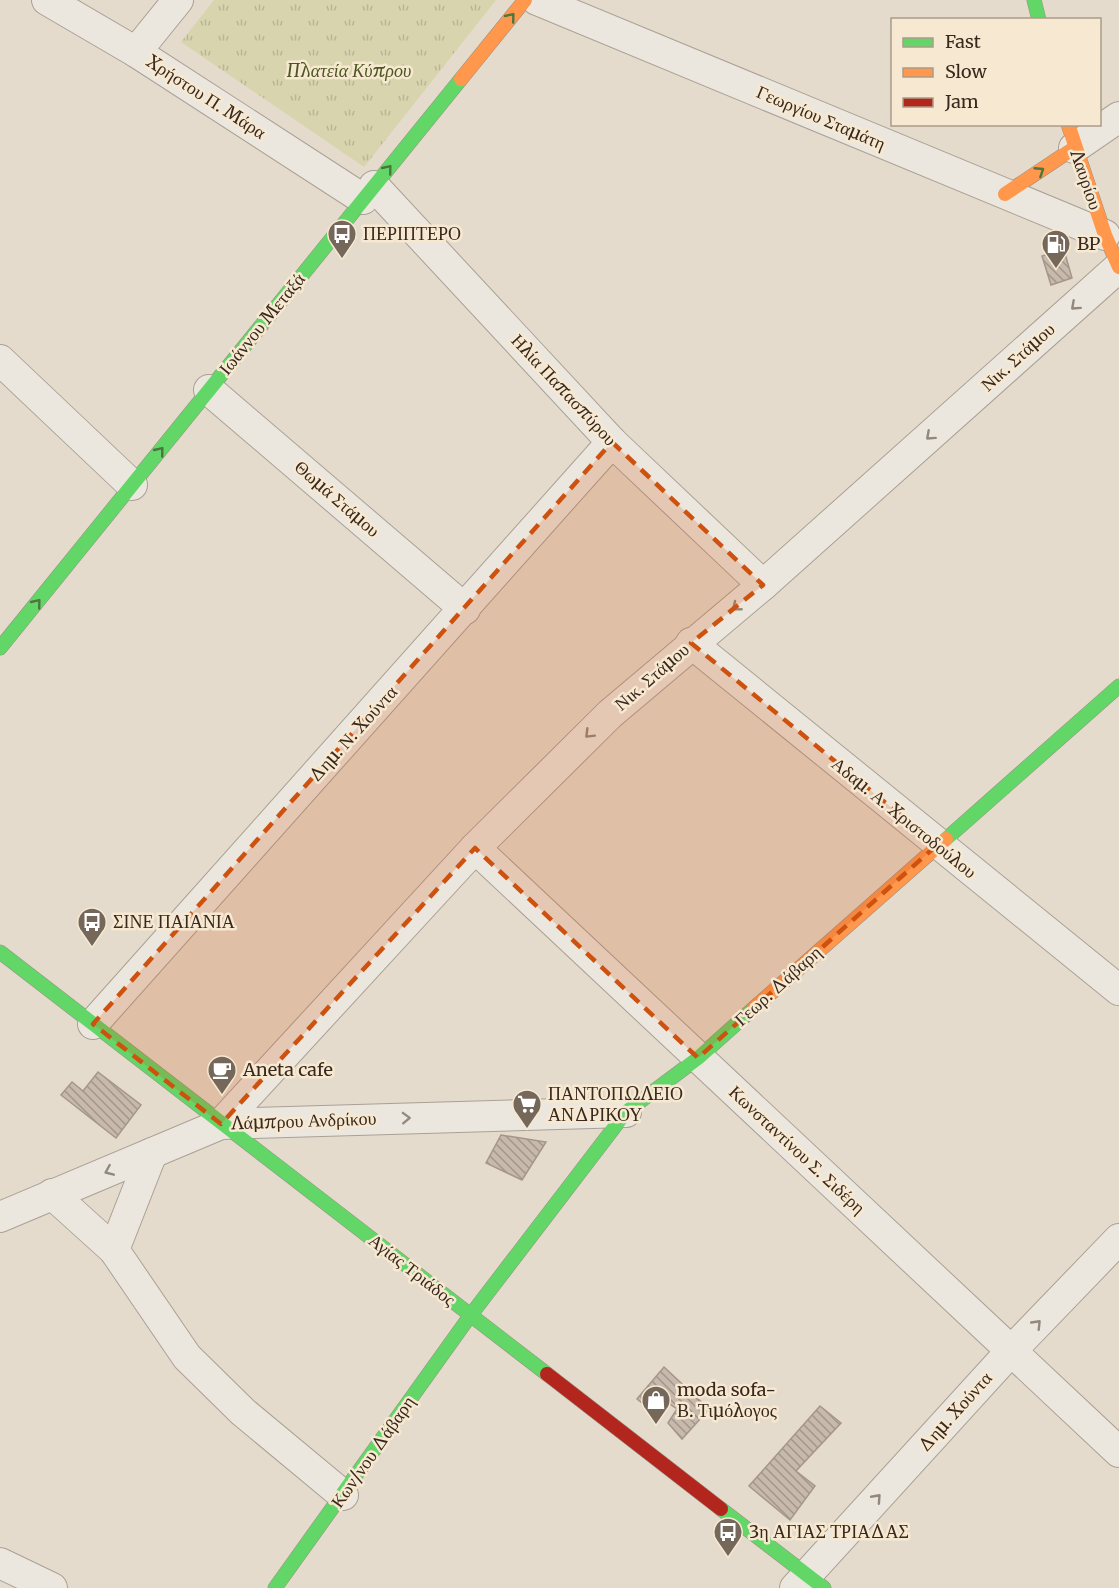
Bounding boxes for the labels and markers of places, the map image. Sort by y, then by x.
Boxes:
bus stop icon: ΠΕΡΙΠΤΕΡΟ [326,218,358,260]
place label: ΠΕΡΙΠΤΕΡΟ [363,222,461,245]
fuel station icon: BP [1040,228,1072,270]
place label: BP [1077,232,1101,255]
bus stop icon: ΣΙΝΕ ΠΑΙΑΝΙΑ [76,906,108,948]
place label: ΣΙΝΕ ΠΑΙΑΝΙΑ [113,910,235,933]
cafe icon: Aneta cafe [206,1054,238,1096]
place label: Aneta cafe [242,1058,333,1081]
place label: ΠΑΝΤΟΠΩΛΕΙΟ ΑΝΔΡΙΚΟΥ [548,1082,683,1126]
supermarket icon: ΠΑΝΤΟΠΩΛΕΙΟ ΑΝΔΡΙΚΟΥ [511,1088,543,1130]
place label: moda sofa- Β. Τιμόλογος [677,1378,777,1422]
shop icon: moda sofa- Β. Τιμόλογος [640,1384,672,1426]
bus stop icon: 3η ΑΓΙΑΣ ΤΡΙΑΔΑΣ [712,1516,744,1558]
place label: 3η ΑΓΙΑΣ ΤΡΙΑΔΑΣ [749,1520,909,1543]

